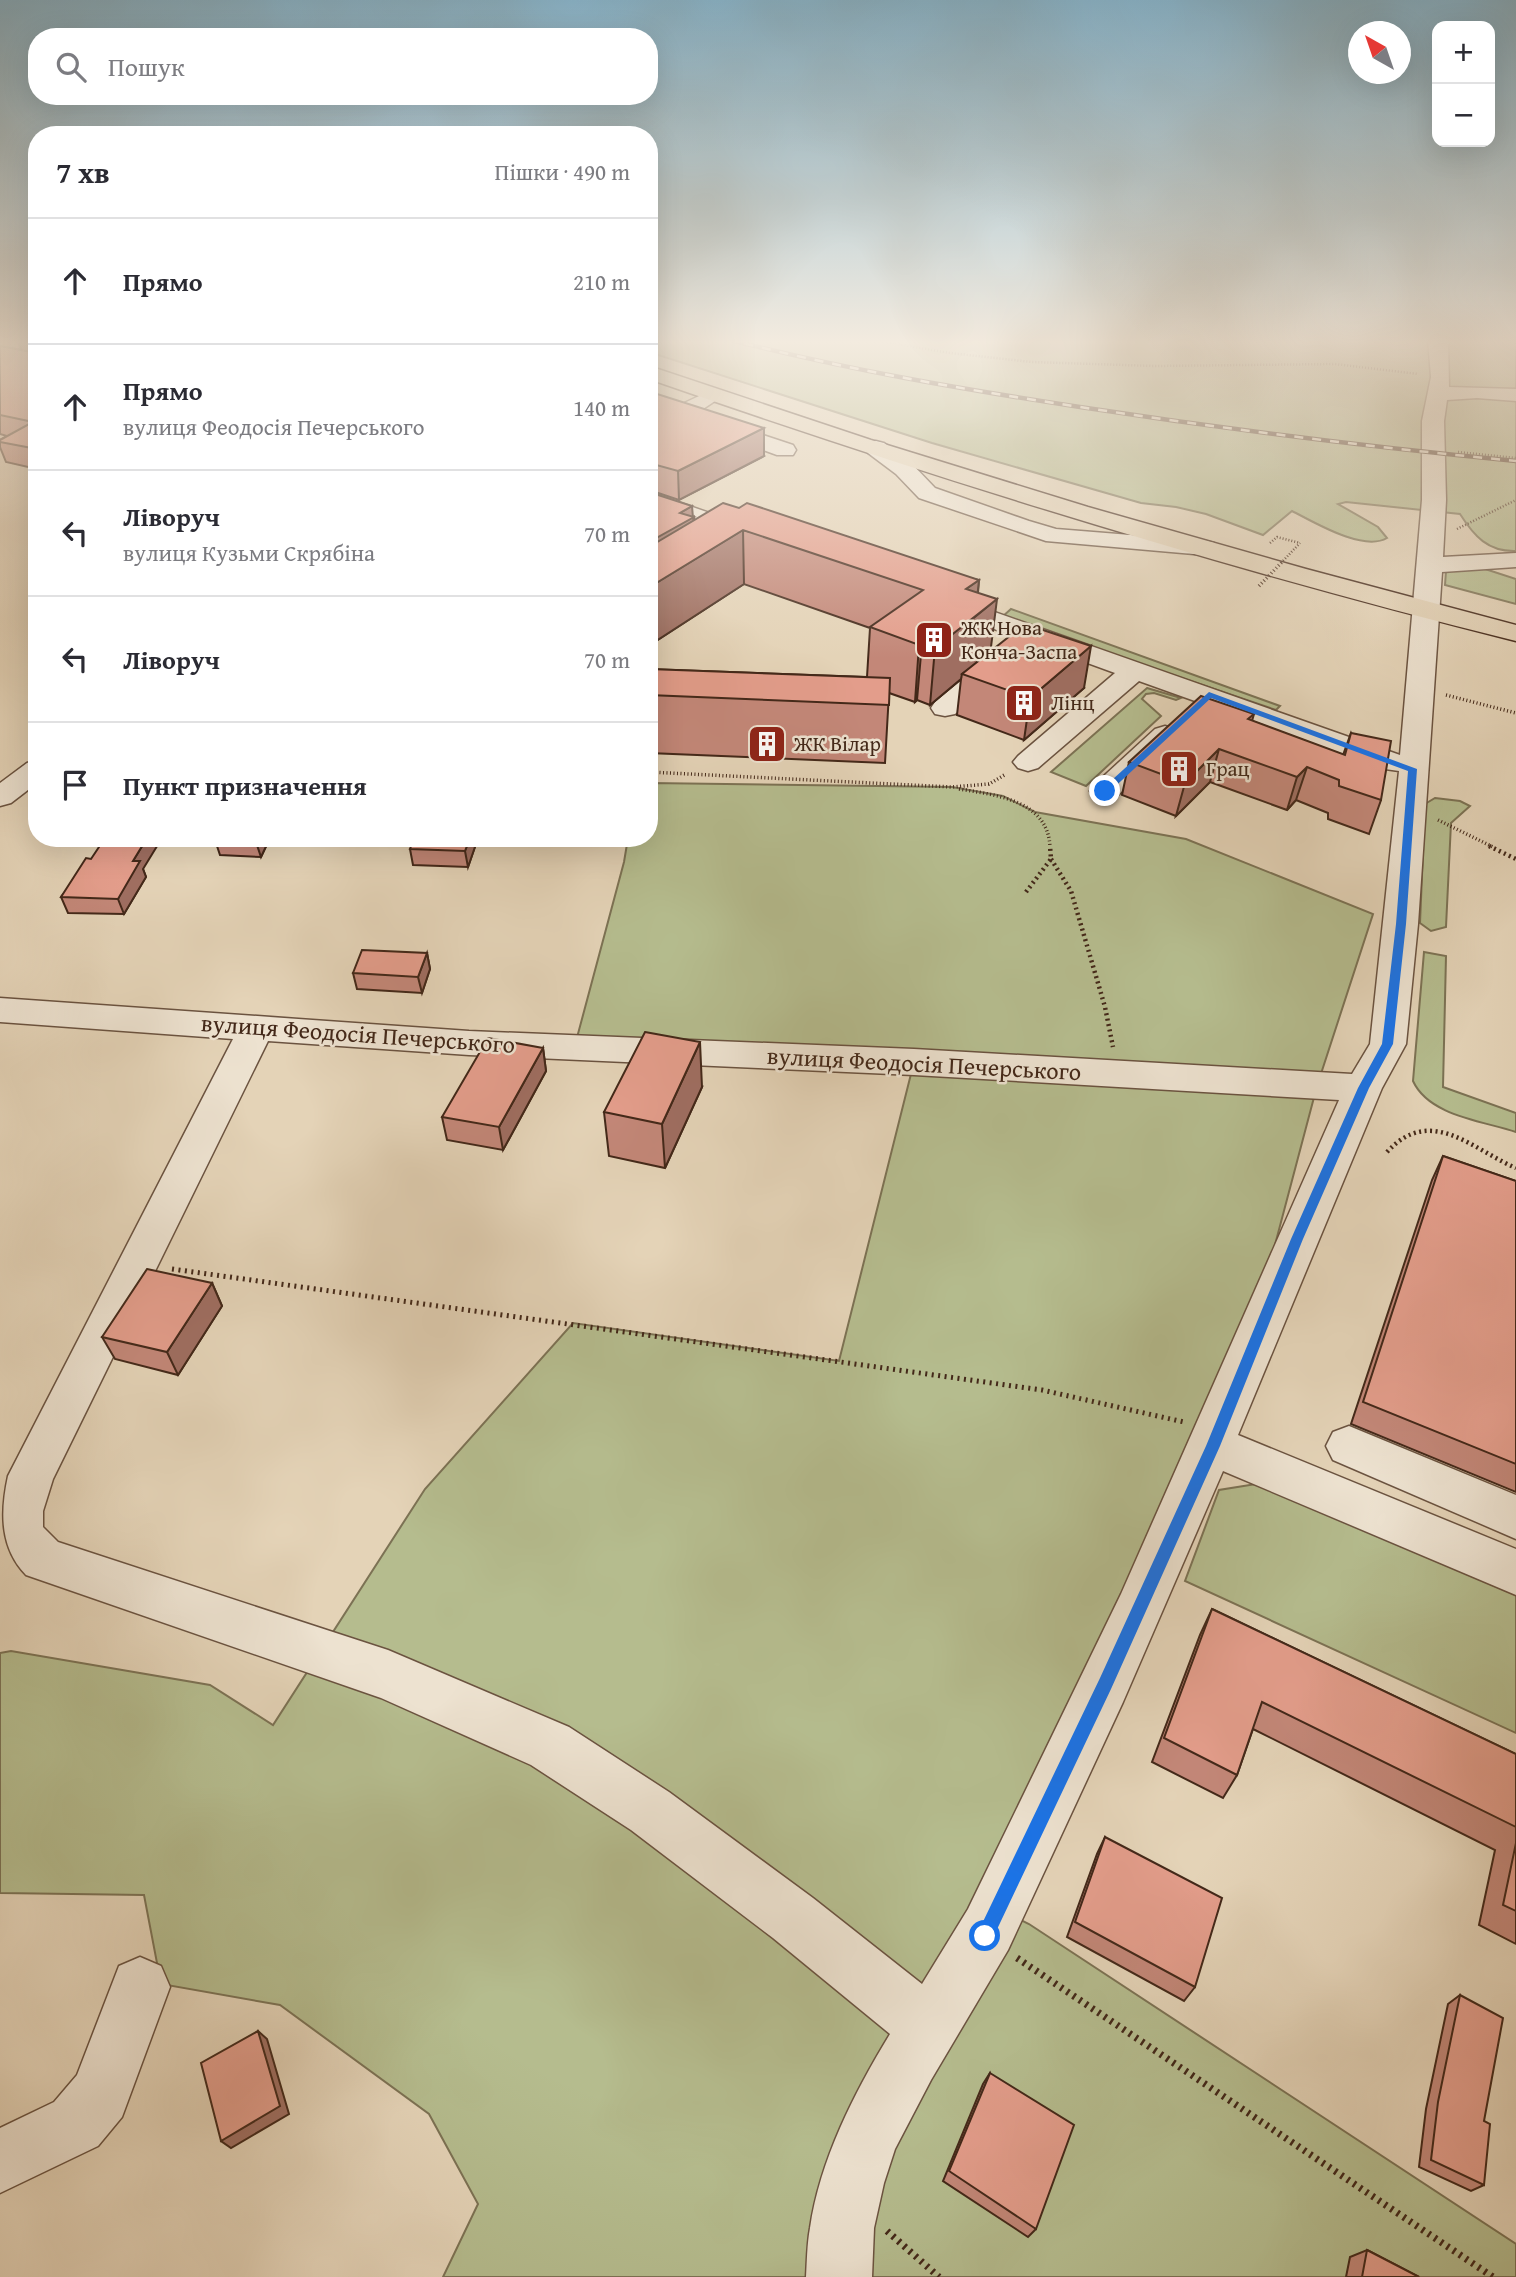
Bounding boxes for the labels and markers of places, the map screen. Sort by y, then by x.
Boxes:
place label: ЖК Нова Конча-Заспа [960,612,1077,667]
building icon: ЖК Нова Конча-Заспа [913,619,955,661]
building icon: Лінц [1003,682,1045,724]
place label: Лінц [1051,687,1094,718]
building icon: ЖК Вілар [746,723,788,765]
place label: ЖК Вілар [793,728,881,759]
building icon: Грац [1158,748,1200,790]
place label: Грац [1206,753,1250,784]

